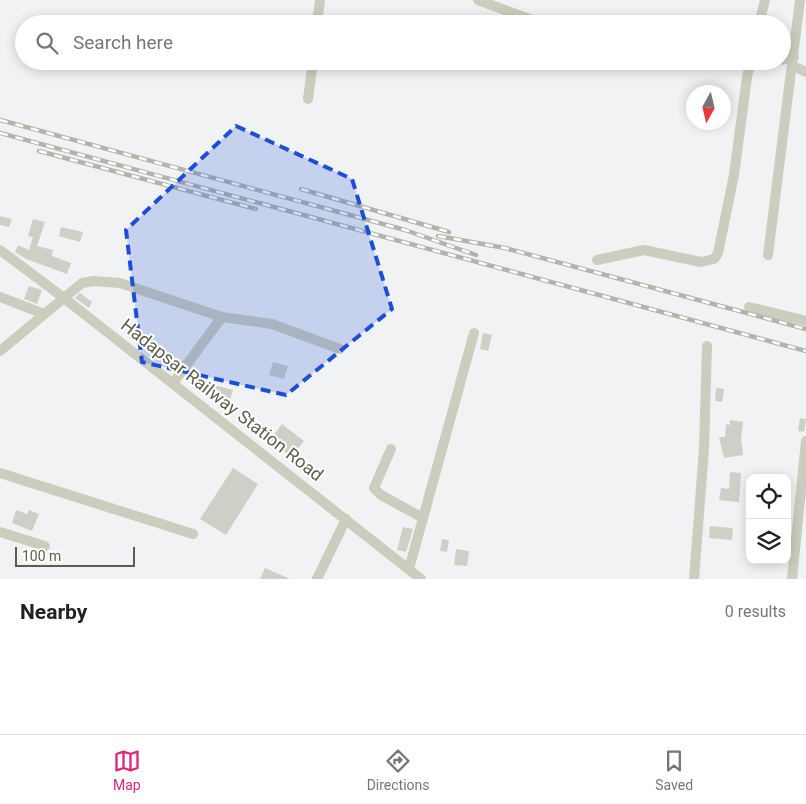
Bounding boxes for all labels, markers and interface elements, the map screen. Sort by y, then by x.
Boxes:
search box [15,15,791,70]
icon: search [33,29,61,57]
text: Search here [73,31,173,54]
north arrow [686,85,731,130]
street label: Hadapsar Railway Station Road [117,314,328,485]
map controls [746,474,791,564]
button: locate [746,474,791,519]
button: layers [746,519,791,564]
scale bar [15,544,135,567]
text: 100 m [22,548,61,564]
text: Nearby [20,600,87,624]
text: 0 results [725,602,786,621]
tab: Map [113,747,141,793]
tab: Directions [367,747,430,793]
tab: Saved [655,747,693,793]

